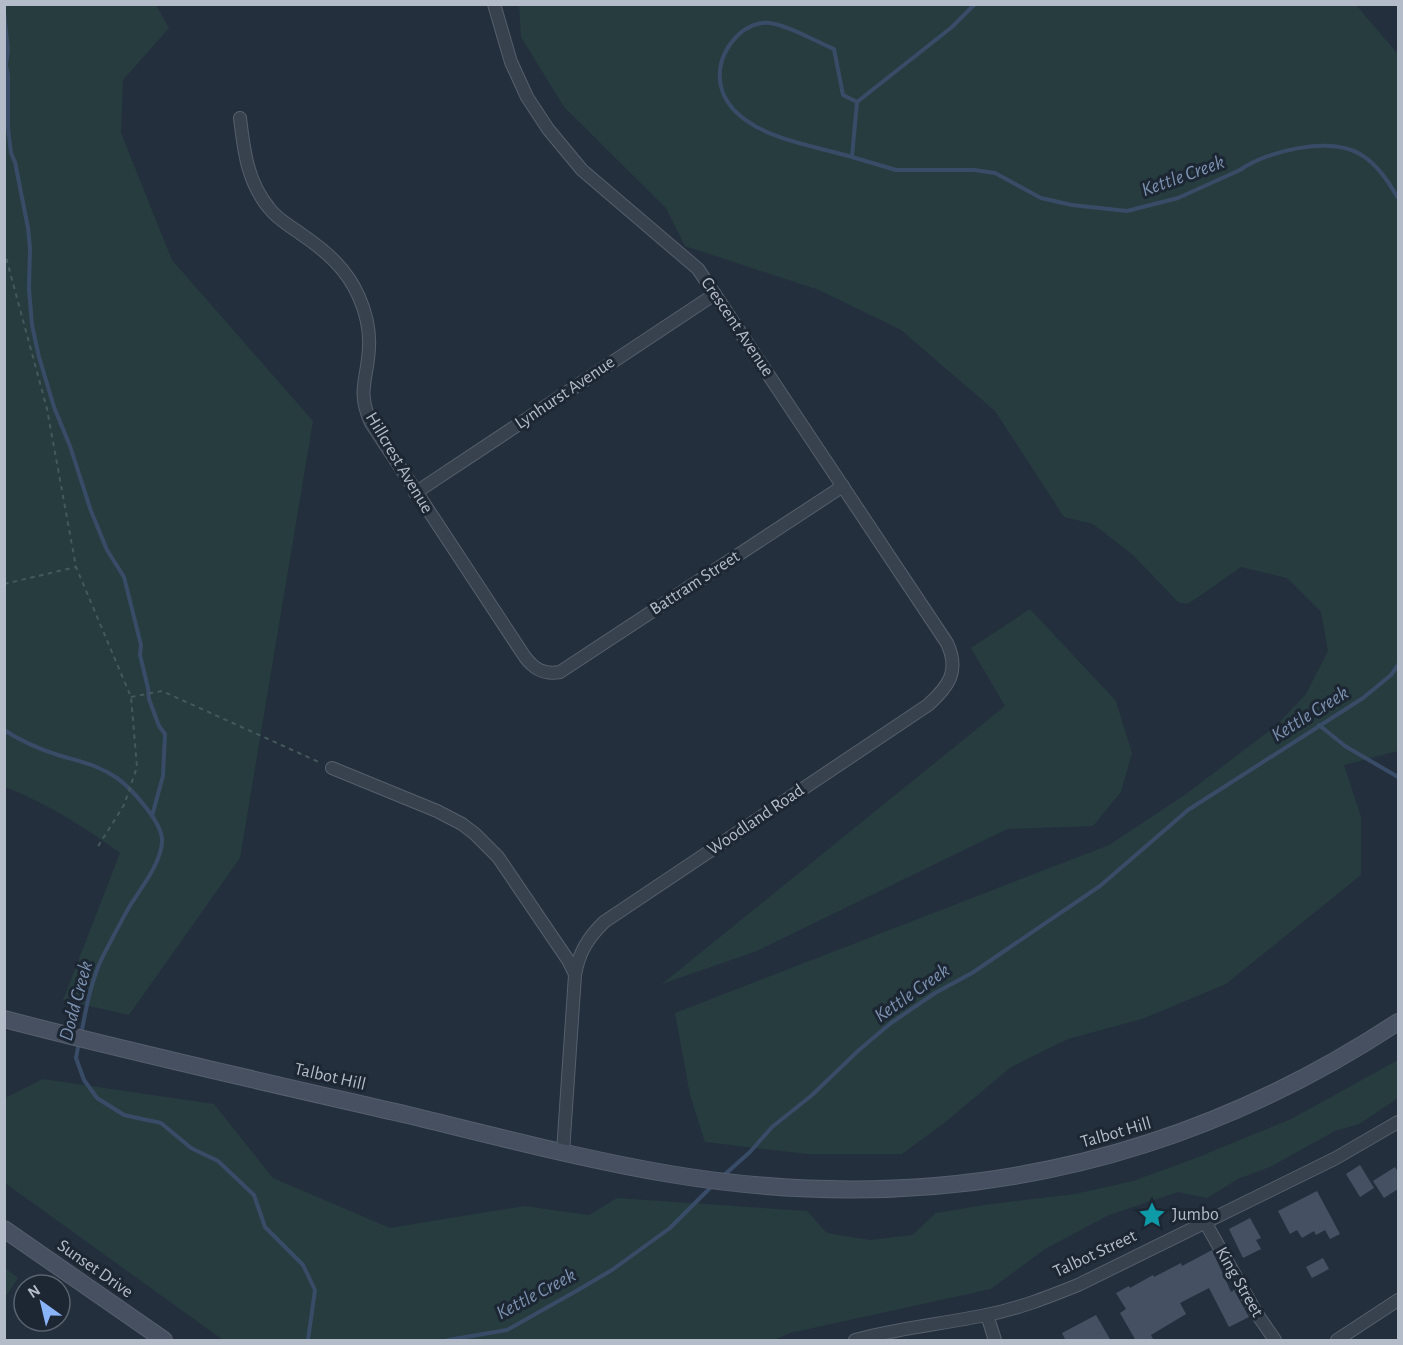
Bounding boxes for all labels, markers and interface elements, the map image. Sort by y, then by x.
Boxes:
water label: Kettle Creek [1139,152,1227,200]
street label: Crescent Avenue [697,274,777,380]
street label: Lynhurst Avenue [512,353,618,433]
street label: Hillcrest Avenue [362,409,436,517]
street label: Battram Street [647,547,743,619]
water label: Kettle Creek [1268,683,1352,745]
street label: Woodland Road [704,781,808,859]
water label: Dodd Creek [56,959,96,1043]
water label: Kettle Creek [871,960,953,1026]
street label: Talbot Hill [293,1060,367,1094]
street label: Talbot Hill [1079,1114,1153,1152]
place icon: Jumbo [1137,1200,1167,1230]
place label: Jumbo [1172,1206,1219,1224]
street label: Talbot Street [1051,1227,1140,1281]
street label: Sunset Drive [54,1236,136,1302]
street label: King Street [1212,1244,1266,1320]
water label: Kettle Creek [493,1265,579,1323]
north arrow [12,1273,72,1333]
text: N [25,1282,43,1301]

